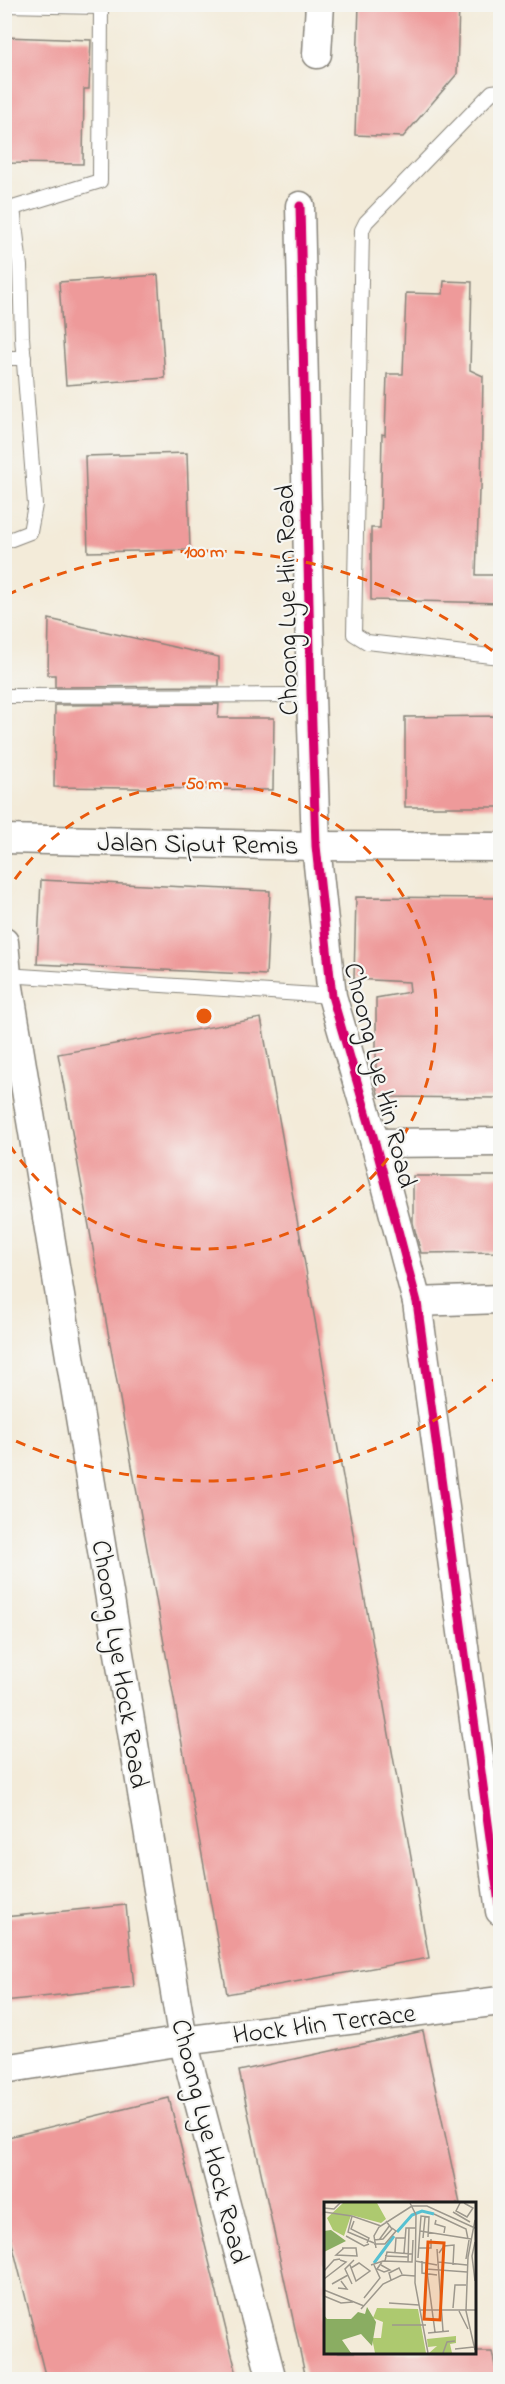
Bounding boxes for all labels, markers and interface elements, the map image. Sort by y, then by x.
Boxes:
street label: Choong Lye Hin Road [267,484,310,716]
text: 100 m [184,540,224,566]
text: 50 m [186,772,222,798]
street label: Jalan Siput Remis [97,824,299,867]
street label: Choong Lye Hin Road [332,959,425,1192]
centre of rings [194,1006,214,1026]
street label: Choong Lye Hock Road [80,1537,157,1791]
street label: Hock Hin Terrace [231,1995,419,2056]
street label: Choong Lye Hock Road [159,2015,258,2268]
inset map [324,2202,475,2354]

